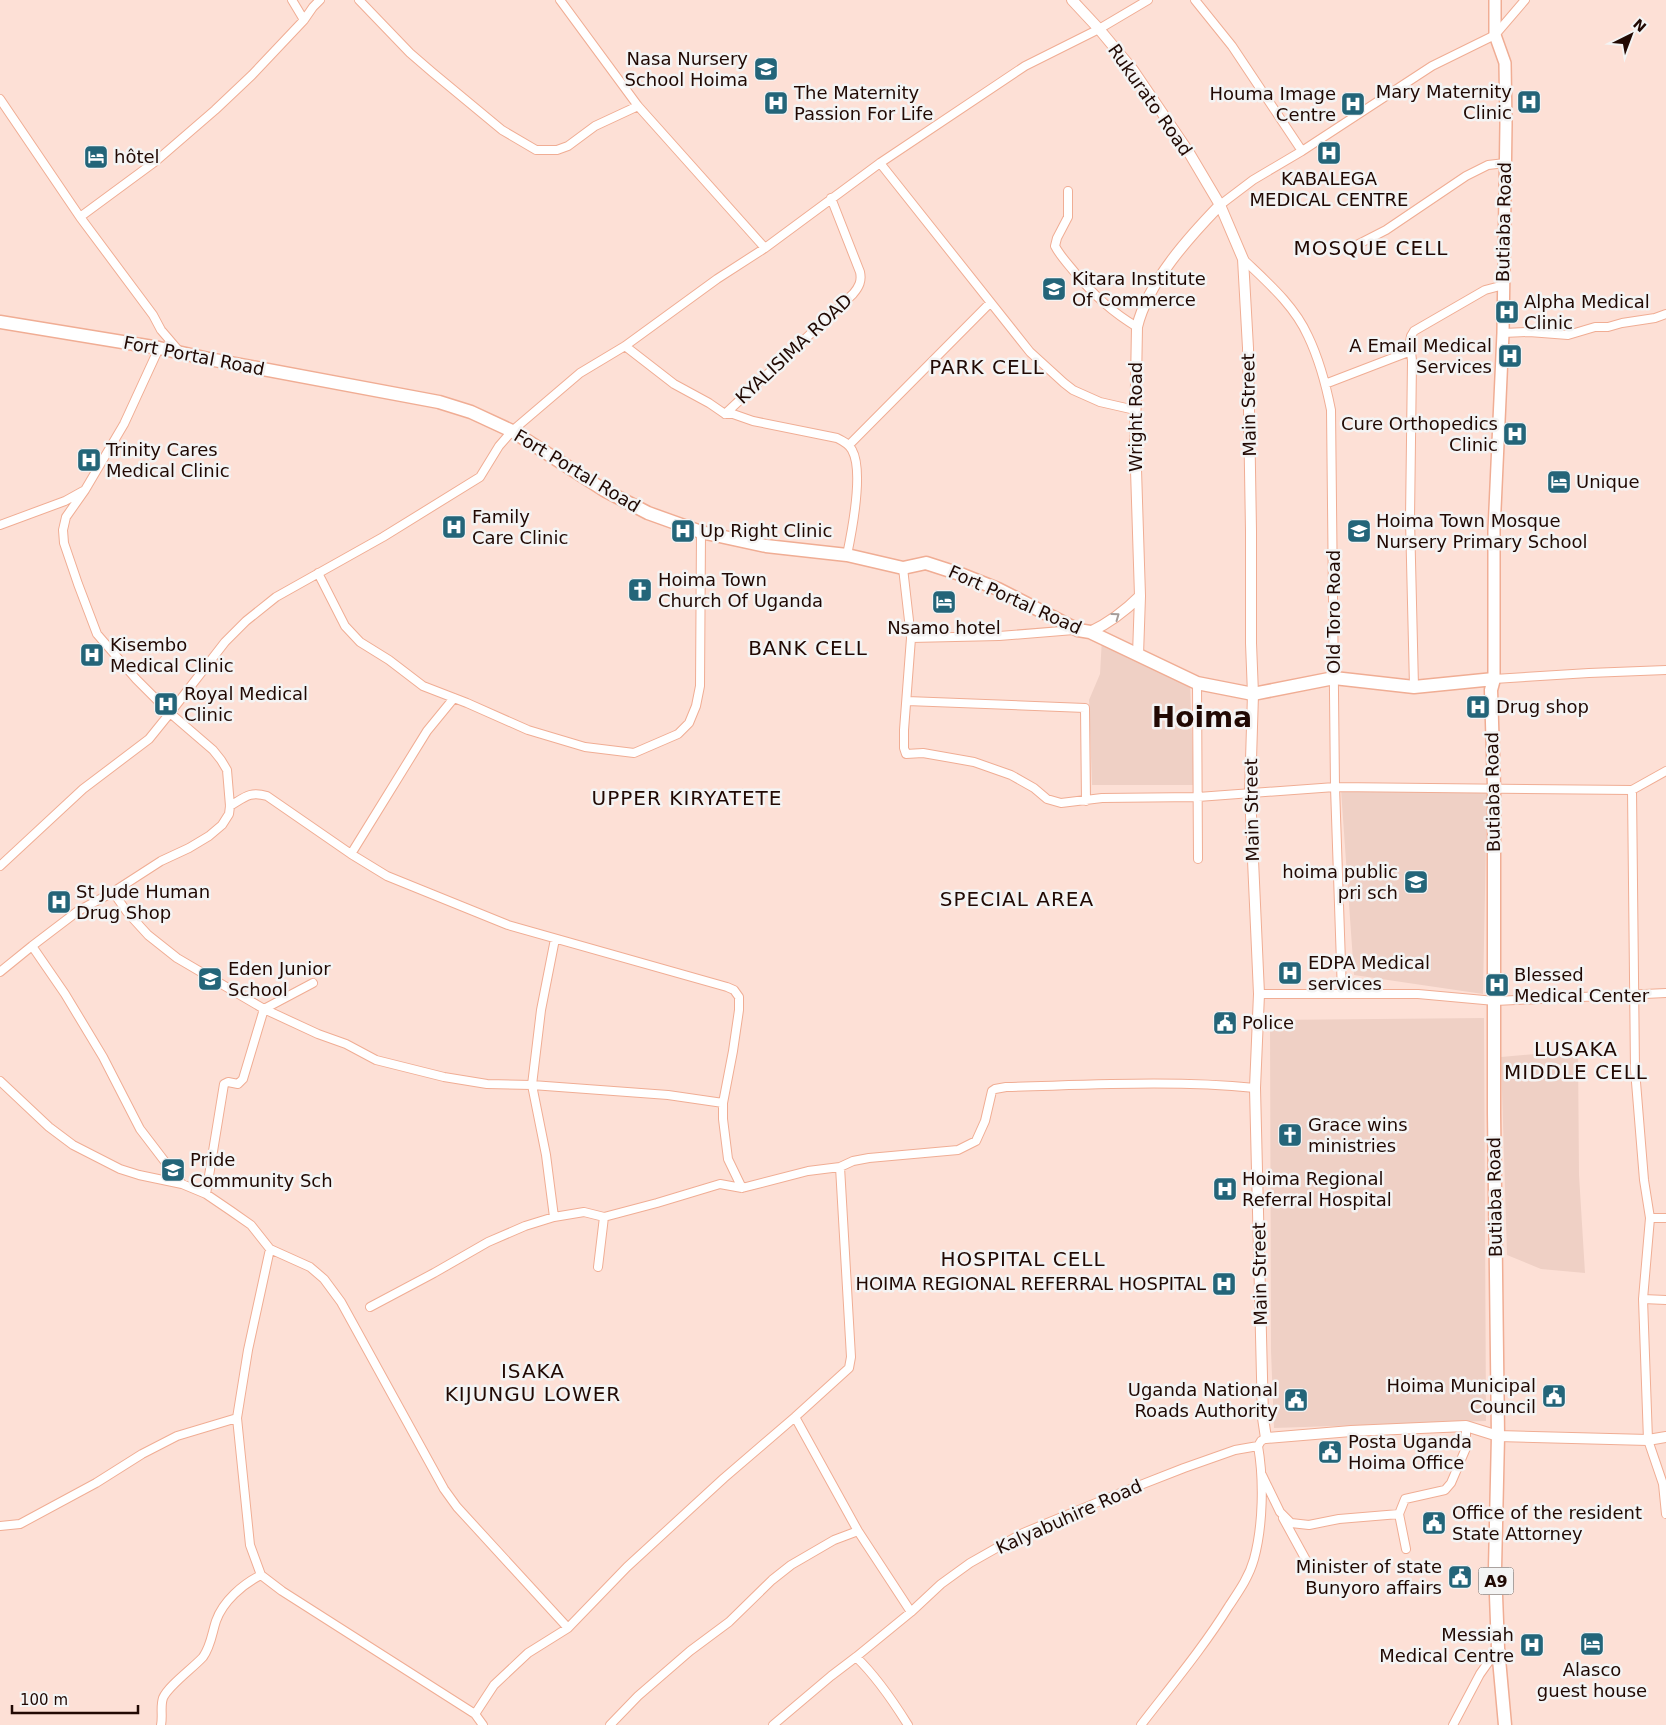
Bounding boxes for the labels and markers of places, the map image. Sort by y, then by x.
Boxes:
place label: Nasa Nursery School Hoima [624,48,748,90]
school or university icon: Nasa Nursery School Hoima [753,56,779,82]
place label: Mary Maternity Clinic [1376,81,1512,123]
place label: The Maternity Passion For Life [793,82,933,124]
place label: Houma Image Centre [1209,83,1336,125]
hospital icon: Mary Maternity Clinic [1516,89,1542,115]
hospital icon: The Maternity Passion For Life [763,90,789,116]
hospital icon: Houma Image Centre [1340,91,1366,117]
hospital icon: KABALEGA MEDICAL CENTRE [1316,140,1342,166]
hotel icon: hôtel [83,144,109,170]
place label: hôtel [114,146,160,167]
place label: KABALEGA MEDICAL CENTRE [1250,168,1409,210]
place label: Kitara Institute Of Commerce [1072,268,1206,310]
school or university icon: Kitara Institute Of Commerce [1041,276,1067,302]
place label: Alpha Medical Clinic [1524,291,1650,333]
hospital icon: Alpha Medical Clinic [1494,299,1520,325]
place label: A Email Medical Services [1349,335,1492,377]
hospital icon: A Email Medical Services [1497,343,1523,369]
place label: Cure Orthopedics Clinic [1341,413,1498,455]
hospital icon: Cure Orthopedics Clinic [1502,421,1528,447]
place label: Trinity Cares Medical Clinic [105,439,230,481]
hospital icon: Trinity Cares Medical Clinic [76,447,102,473]
hotel icon: Unique [1546,469,1572,495]
place label: Unique [1576,471,1640,492]
place label: Family Care Clinic [472,506,568,548]
place label: Hoima Town Mosque Nursery Primary School [1376,510,1588,552]
hospital icon: Family Care Clinic [441,514,467,540]
hospital icon: Up Right Clinic [670,518,696,544]
school or university icon: Hoima Town Mosque Nursery Primary School [1346,518,1372,544]
place label: Up Right Clinic [700,520,832,541]
place label: Hoima Town Church Of Uganda [658,569,823,611]
church icon: Hoima Town Church Of Uganda [627,577,653,603]
hotel icon: Nsamo hotel [931,589,957,615]
place label: Nsamo hotel [887,617,1001,638]
place label: Kisembo Medical Clinic [110,634,234,676]
hospital icon: Kisembo Medical Clinic [79,642,105,668]
place label: Royal Medical Clinic [184,683,308,725]
hospital icon: Royal Medical Clinic [153,691,179,717]
hospital icon: Drug shop [1465,694,1491,720]
place label: Drug shop [1496,696,1589,717]
place label: hoima public pri sch [1282,861,1398,903]
school or university icon: hoima public pri sch [1403,869,1429,895]
place label: St Jude Human Drug Shop [76,881,210,923]
hospital icon: St Jude Human Drug Shop [46,889,72,915]
place label: EDPA Medical services [1308,952,1430,994]
place label: Eden Junior School [228,958,331,1000]
hospital icon: EDPA Medical services [1277,960,1303,986]
place label: Blessed Medical Center [1514,964,1650,1006]
school or university icon: Eden Junior School [197,966,223,992]
hospital icon: Blessed Medical Center [1484,972,1510,998]
public building icon: Police [1212,1010,1238,1036]
place label: Police [1242,1012,1294,1033]
place label: Grace wins ministries [1308,1114,1408,1156]
church icon: Grace wins ministries [1277,1122,1303,1148]
place label: Pride Community Sch [190,1149,333,1191]
school or university icon: Pride Community Sch [160,1157,186,1183]
place label: Hoima Regional Referral Hospital [1242,1168,1392,1210]
hospital icon: Hoima Regional Referral Hospital [1212,1176,1238,1202]
hospital icon: HOIMA REGIONAL REFERRAL HOSPITAL [1211,1271,1237,1297]
place label: HOIMA REGIONAL REFERRAL HOSPITAL [855,1273,1206,1294]
place label: Hoima Municipal Council [1386,1375,1536,1417]
place label: Uganda National Roads Authority [1128,1379,1278,1421]
public building icon: Hoima Municipal Council [1541,1383,1567,1409]
public building icon: Uganda National Roads Authority [1283,1387,1309,1413]
place label: Posta Uganda Hoima Office [1348,1431,1472,1473]
public building icon: Posta Uganda Hoima Office [1317,1439,1343,1465]
place label: Office of the resident State Attorney [1452,1502,1642,1544]
public building icon: Office of the resident State Attorney [1421,1510,1447,1536]
place label: Minister of state Bunyoro affairs [1296,1556,1442,1598]
public building icon: Minister of state Bunyoro affairs [1447,1564,1473,1590]
place label: Messiah Medical Centre [1379,1624,1514,1666]
hotel icon: Alasco guest house [1579,1631,1605,1657]
hospital icon: Messiah Medical Centre [1519,1632,1545,1658]
place label: Alasco guest house [1537,1659,1647,1701]

